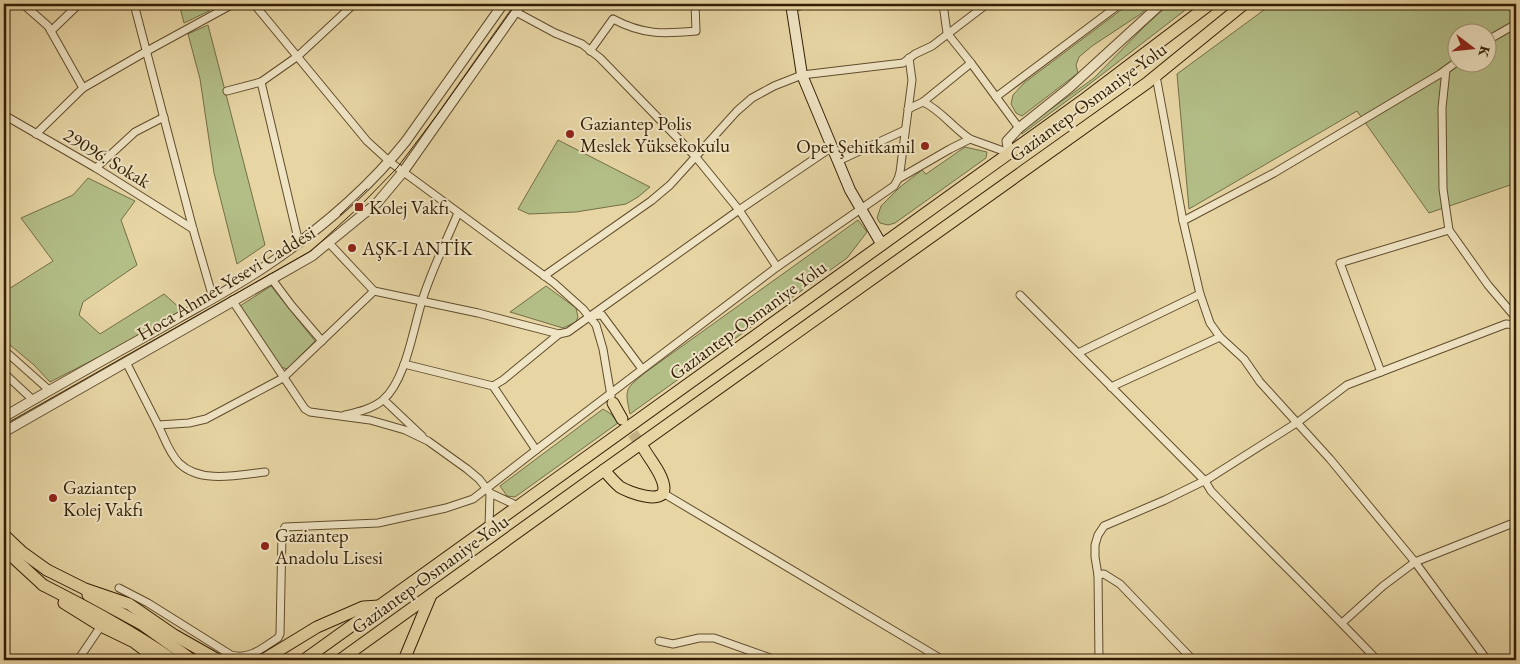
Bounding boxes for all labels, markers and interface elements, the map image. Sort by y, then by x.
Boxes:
north arrow [1448,22,1498,72]
street label: Gaziantep-Osmaniye Yolu [1004,37,1172,167]
text: K [1474,44,1495,60]
place label: Gaziantep Polis Meslek Yüksekokulu [580,111,730,158]
street label: 29096. Sokak [59,122,156,194]
marker: Gaziantep Polis Meslek Yüksekokulu [564,128,576,140]
place label: Opet Şehitkamil [796,134,915,159]
marker: Opet Şehitkamil [919,140,931,152]
place label: Kolej Vakfı [369,195,450,220]
marker: Kolej Vakfı [353,201,365,213]
street label: Hoca Ahmet Yesevi Caddesi [132,220,320,346]
place label: AŞK-I ANTİK [361,236,474,261]
marker: AŞK-I ANTİK [346,242,358,254]
street label: Gaziantep-Osmaniye Yolu [664,255,832,385]
place label: Gaziantep Kolej Vakfı [63,475,144,522]
marker: Gaziantep Kolej Vakfı [47,492,59,504]
street label: Gaziantep-Osmaniye Yolu [346,509,514,639]
place label: Gaziantep Anadolu Lisesi [274,523,383,570]
marker: Gaziantep Anadolu Lisesi [259,540,271,552]

